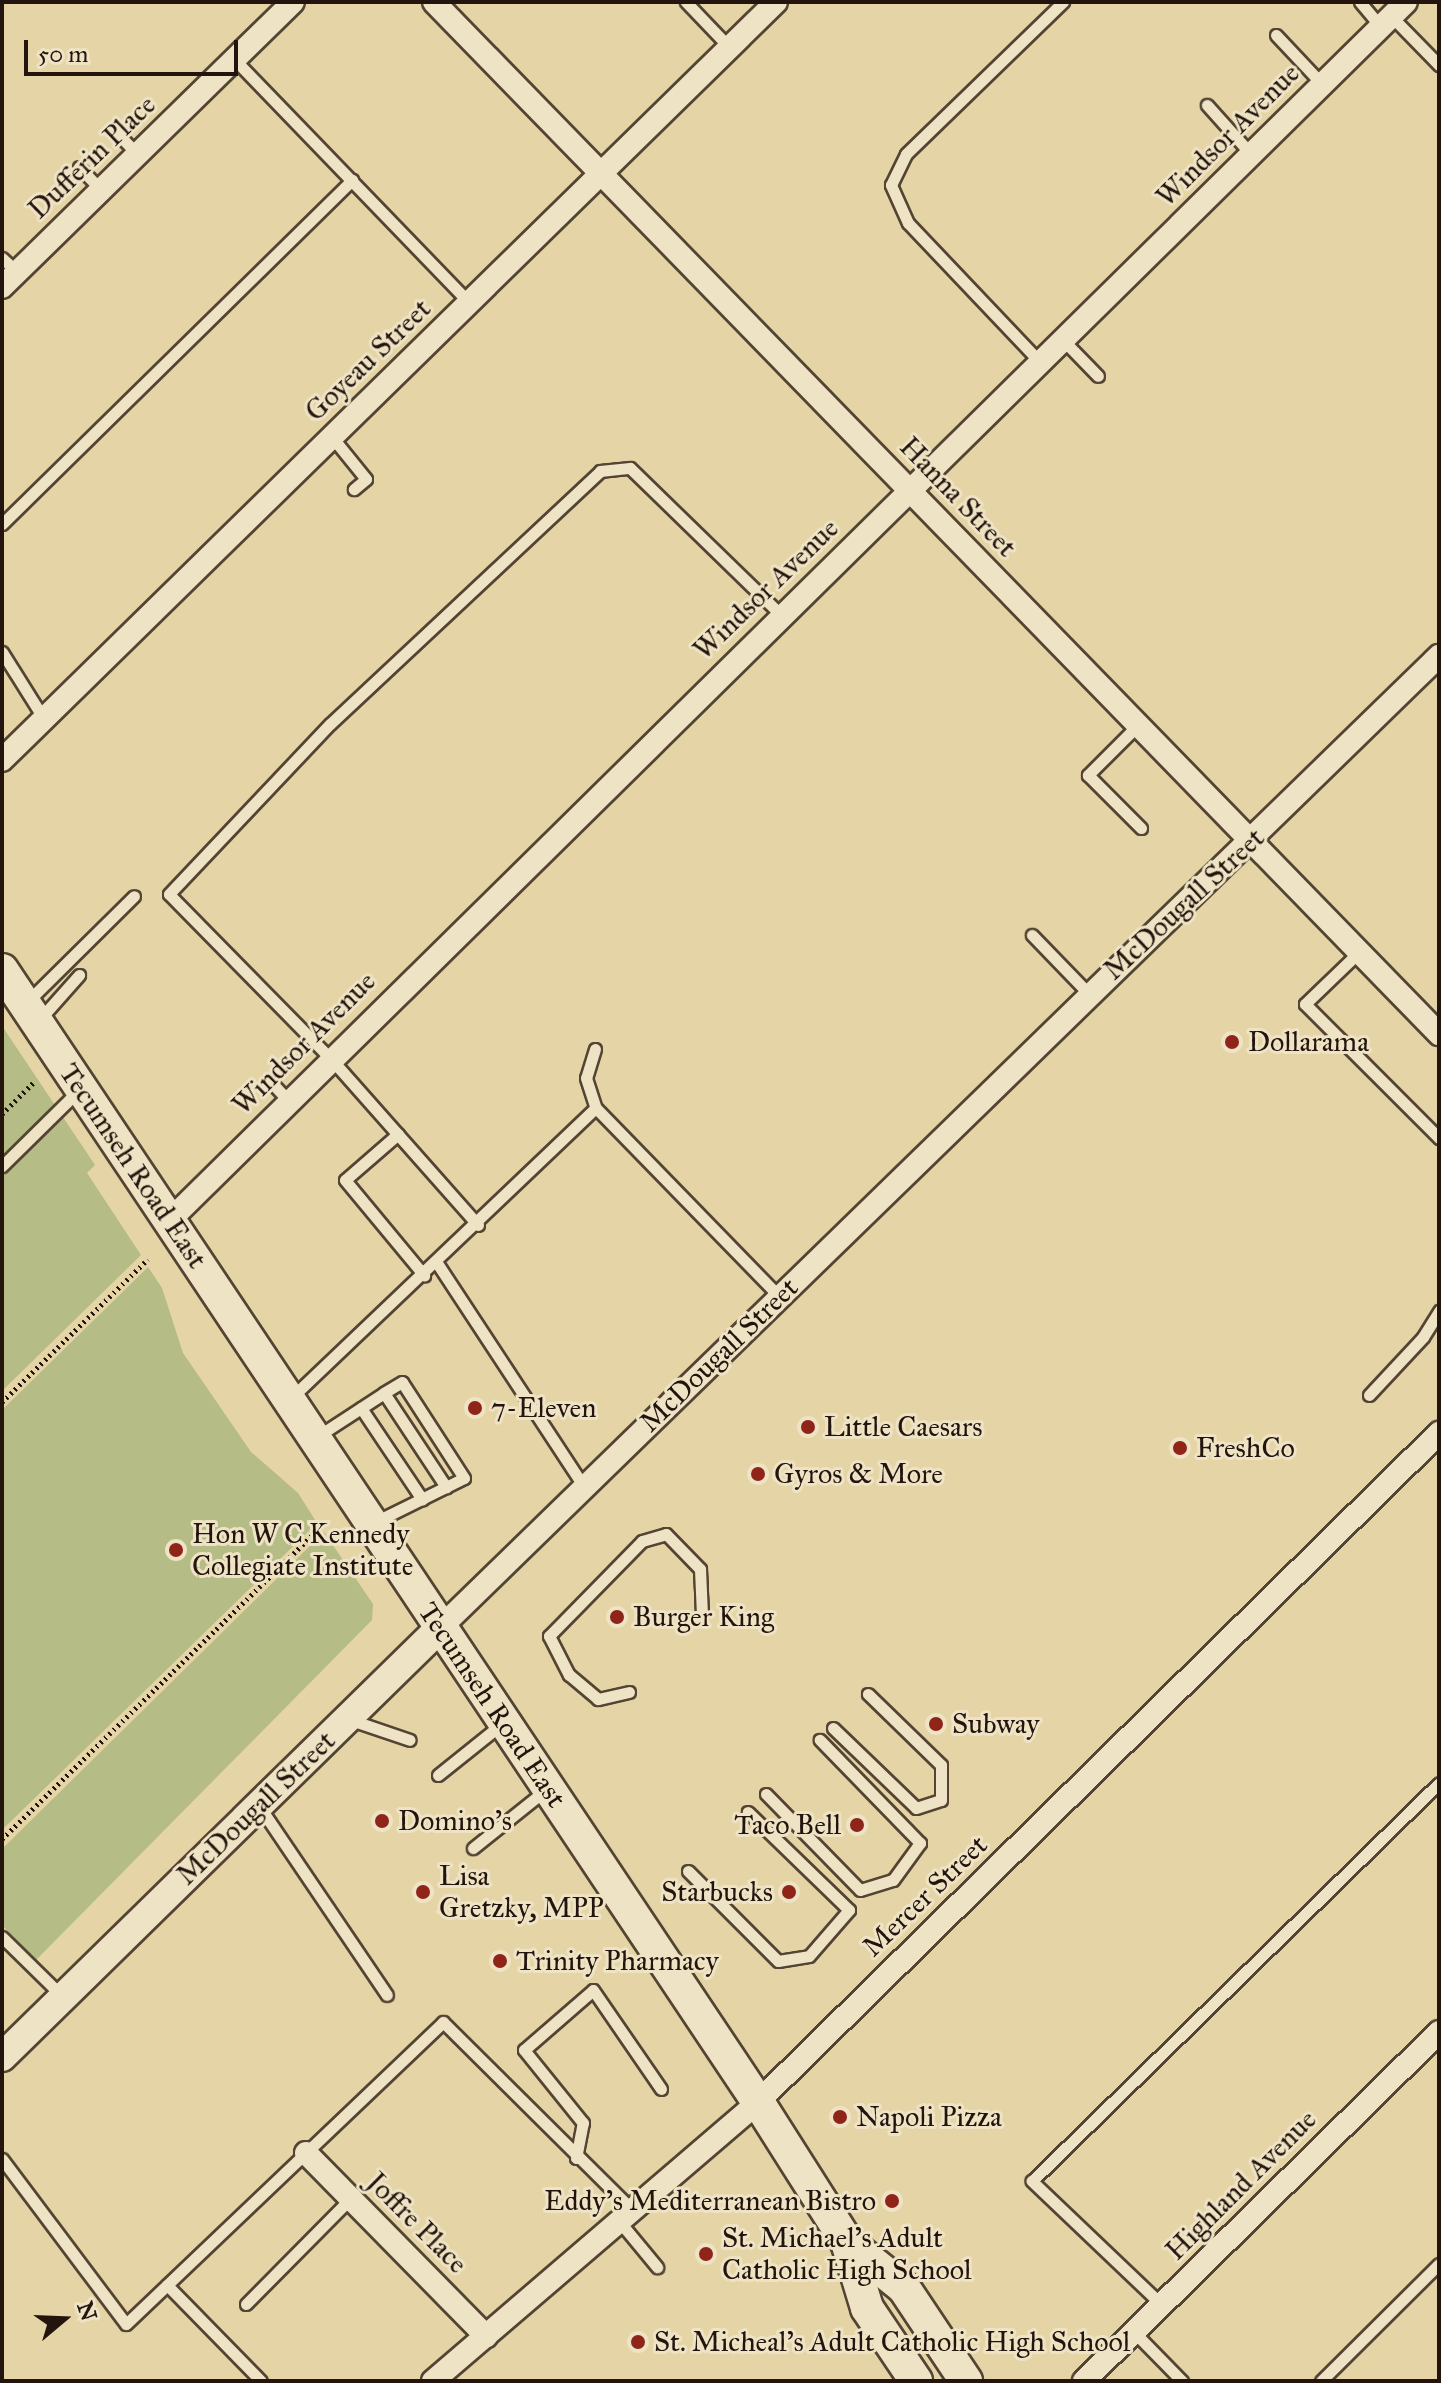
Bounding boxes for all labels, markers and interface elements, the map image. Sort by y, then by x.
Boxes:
scale bar [28,24,242,74]
text: 50 m [38,39,88,69]
street label: Windsor Avenue [1149,56,1307,214]
street label: Dufferin Place [21,88,163,226]
street label: Goyeau Street [298,292,438,428]
street label: Hanna Street [893,430,1023,564]
street label: Windsor Avenue [687,511,845,667]
street label: McDougall Street [1097,821,1271,987]
street label: Windsor Avenue [225,964,383,1122]
place label: Dollarama [1248,1025,1369,1059]
marker: Dollarama [1223,1033,1241,1051]
street label: Tecumseh Road East [52,1057,214,1275]
street label: McDougall Street [633,1271,805,1439]
place label: 7-Eleven [491,1391,596,1425]
marker: 7-Eleven [466,1399,484,1417]
place label: Little Caesars [824,1410,983,1444]
marker: Little Caesars [799,1418,817,1436]
place label: FreshCo [1196,1431,1295,1465]
marker: FreshCo [1171,1439,1189,1457]
place label: Gyros & More [774,1457,943,1491]
marker: Gyros & More [749,1465,767,1483]
place label: Hon W C Kennedy Collegiate Institute [192,1517,413,1583]
marker: Hon W C Kennedy Collegiate Institute [167,1541,185,1559]
street label: Tecumseh Road East [411,1596,573,1814]
place label: Burger King [633,1600,774,1634]
marker: Burger King [608,1608,626,1626]
place label: Subway [952,1707,1039,1741]
marker: Subway [927,1715,945,1733]
street label: McDougall Street [170,1724,342,1892]
place label: Domino's [398,1804,512,1838]
place label: Taco Bell [734,1808,841,1842]
marker: Domino's [373,1812,391,1830]
marker: Taco Bell [848,1816,866,1834]
street label: Mercer Street [856,1828,994,1964]
place label: Lisa Gretzky, MPP [439,1859,604,1925]
place label: Starbucks [661,1875,773,1909]
marker: Lisa Gretzky, MPP [414,1883,432,1901]
marker: Starbucks [780,1883,798,1901]
place label: Trinity Pharmacy [516,1944,719,1978]
marker: Trinity Pharmacy [491,1952,509,1970]
place label: Napoli Pizza [856,2100,1002,2134]
street label: Highland Avenue [1159,2103,1323,2267]
marker: Napoli Pizza [831,2108,849,2126]
street label: Joffre Place [360,2166,474,2280]
place label: Eddy's Mediterranean Bistro [544,2184,876,2218]
marker: Eddy's Mediterranean Bistro [883,2192,901,2210]
place label: St. Michael's Adult Catholic High School [722,2221,972,2287]
marker: St. Michael's Adult Catholic High School [697,2245,715,2263]
north arrow [24,2279,104,2359]
text: N [71,2298,103,2324]
place label: St. Micheal's Adult Catholic High School [654,2325,1130,2359]
marker: St. Micheal's Adult Catholic High School [629,2333,647,2351]

